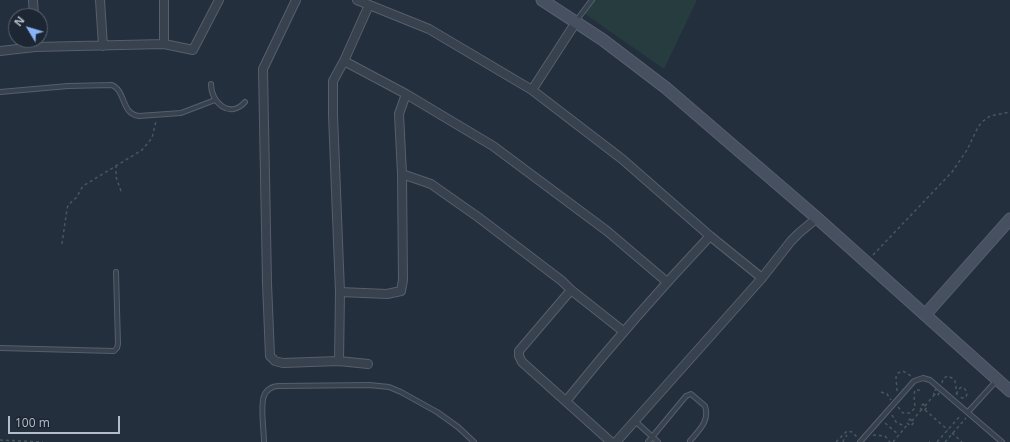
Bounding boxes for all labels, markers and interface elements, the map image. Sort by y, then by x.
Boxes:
north arrow [8,8,48,48]
text: N [10,13,28,29]
scale bar [10,408,122,434]
text: 100 m [15,414,50,431]

